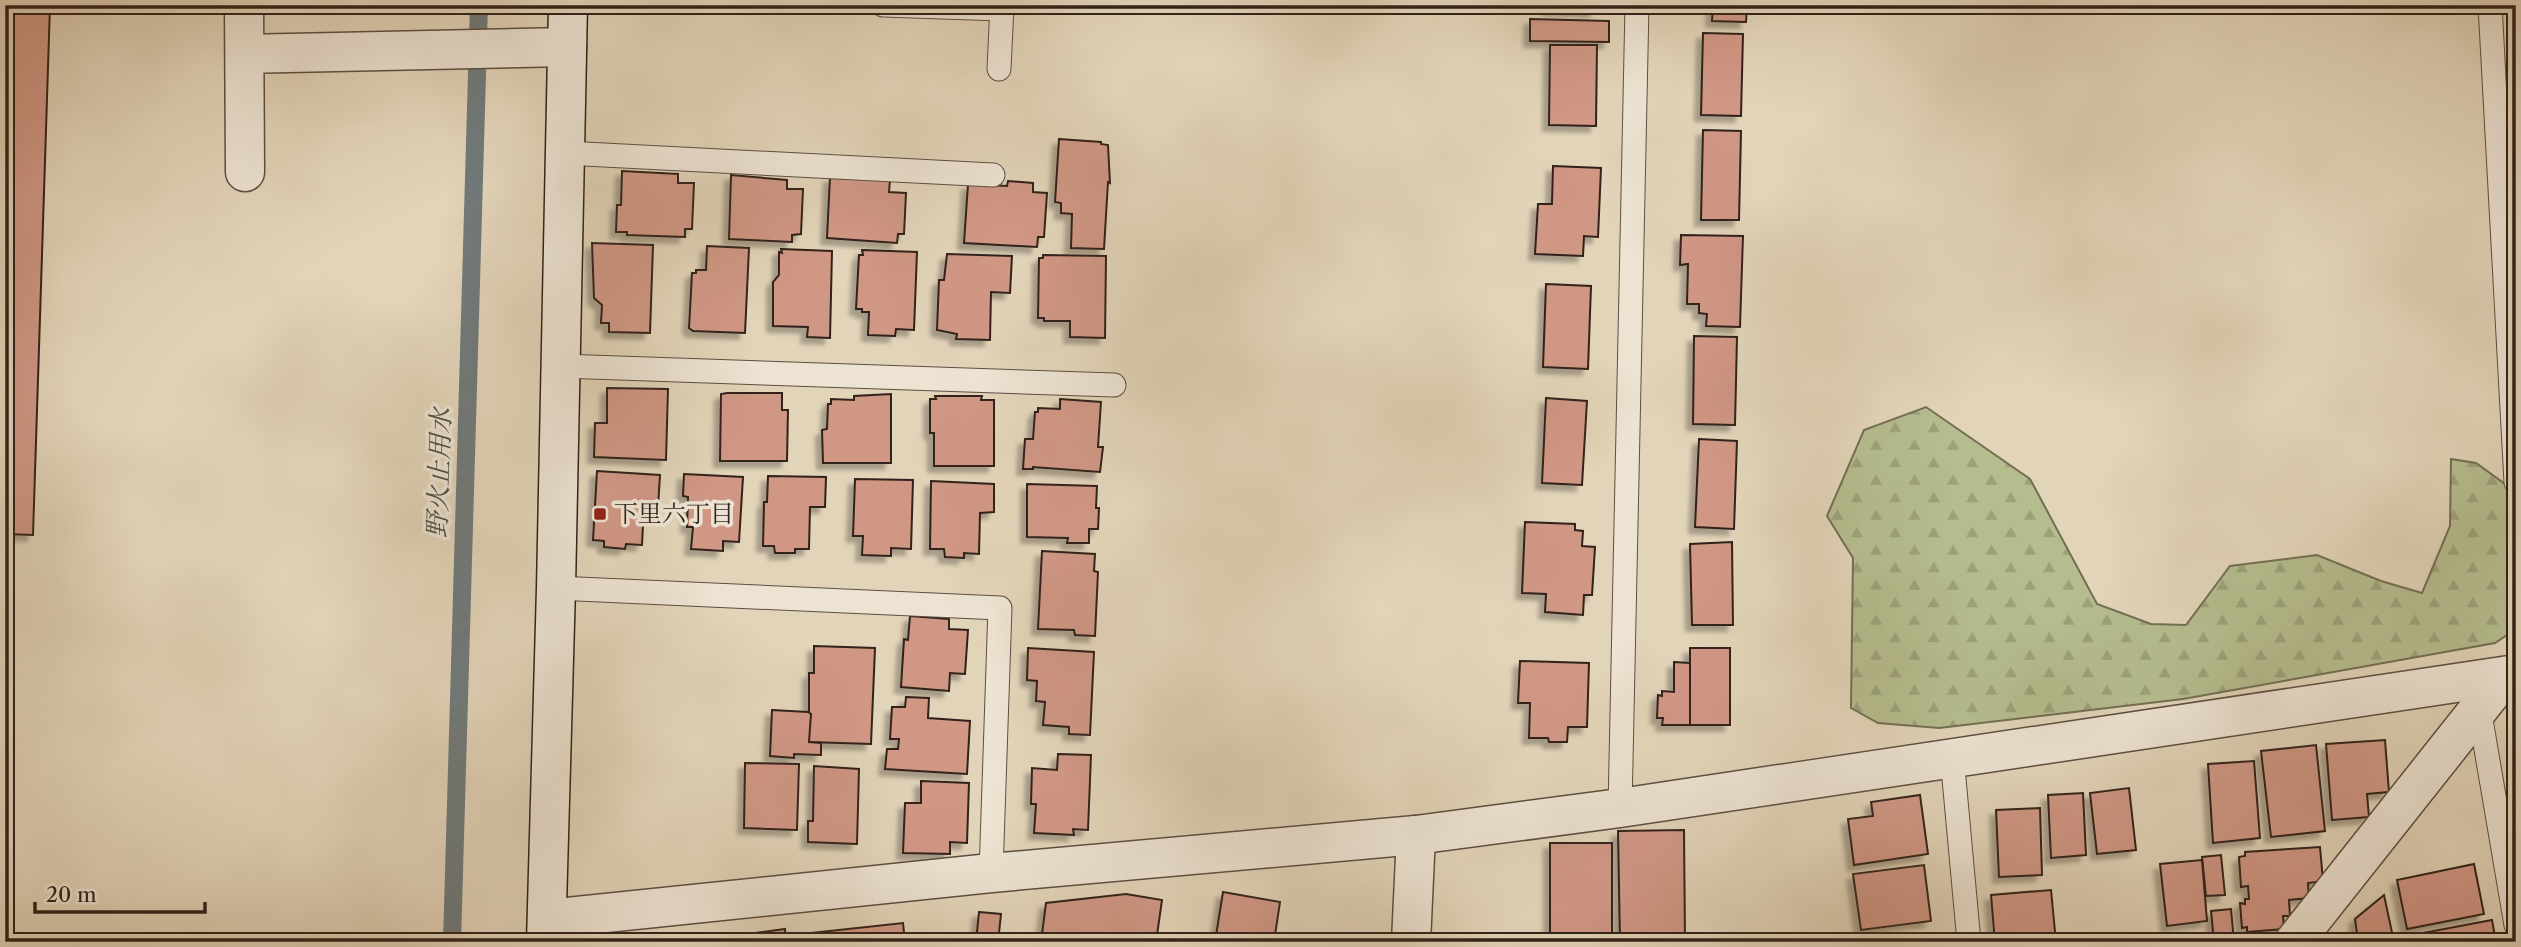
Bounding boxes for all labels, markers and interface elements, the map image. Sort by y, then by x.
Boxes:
water label: 野火止用水 [421,404,457,539]
place label: 下里六丁目 [614,499,734,528]
marker: 下里六丁目 [592,506,608,522]
scale bar [35,870,205,914]
text: 20 m [46,882,97,907]

